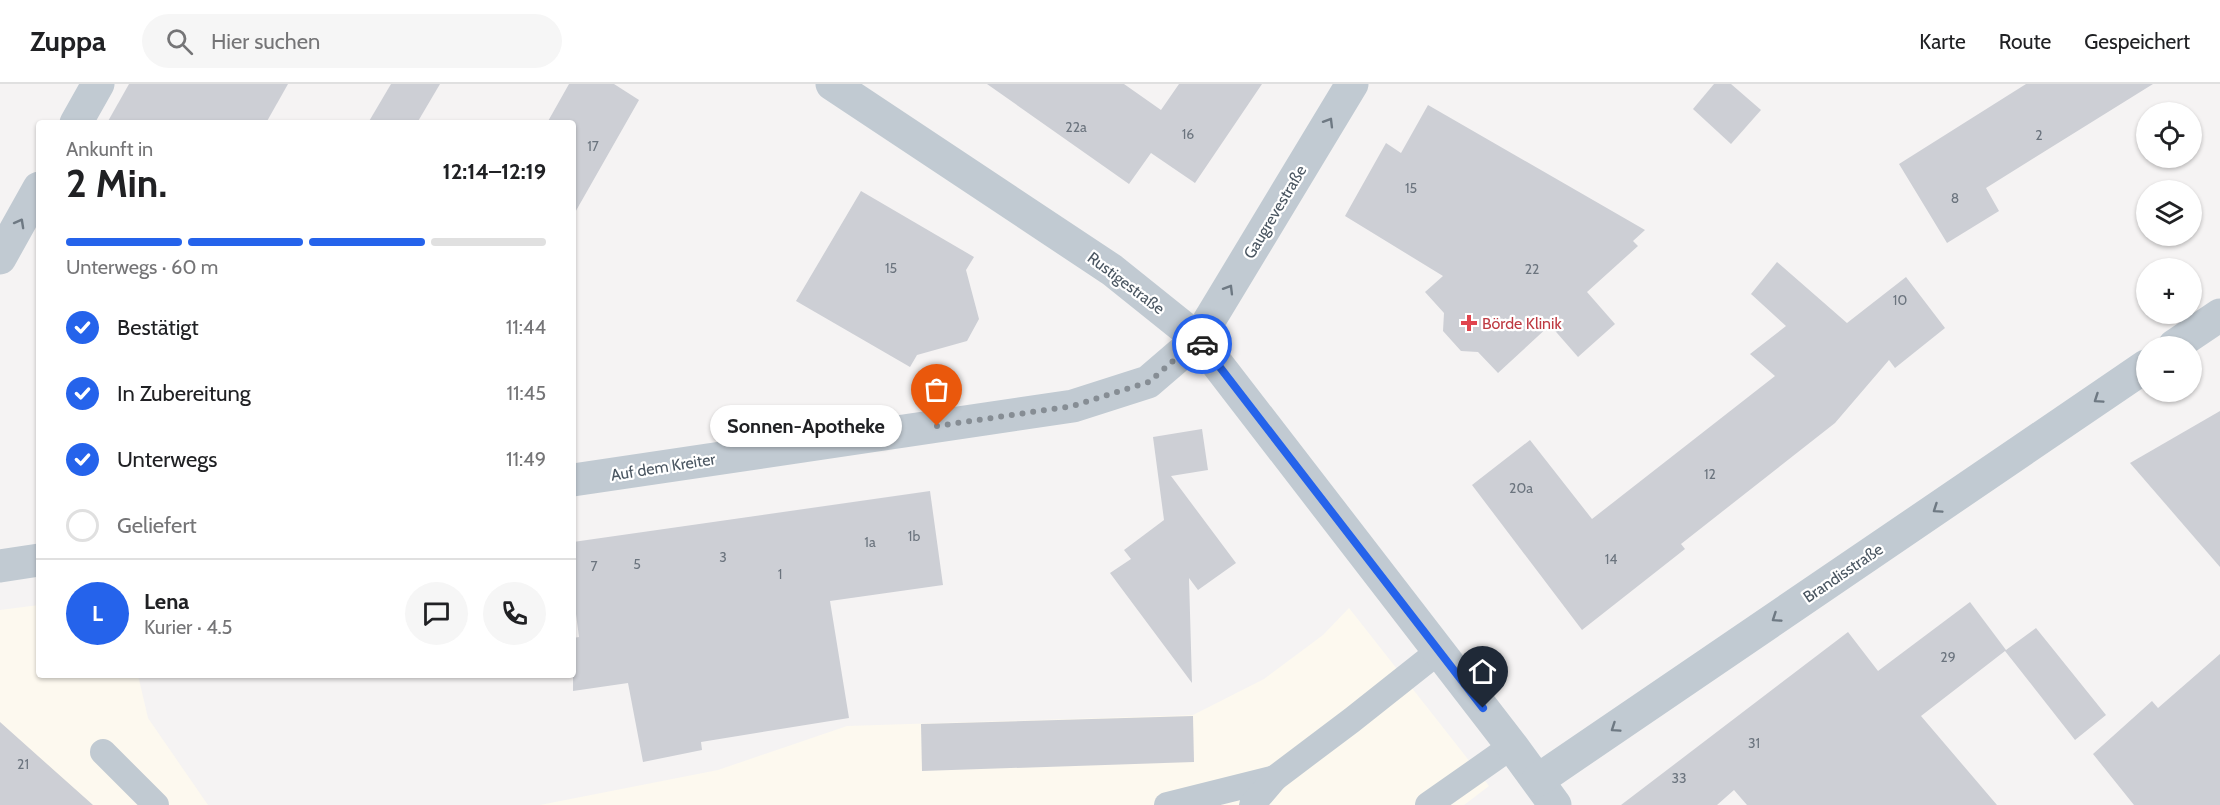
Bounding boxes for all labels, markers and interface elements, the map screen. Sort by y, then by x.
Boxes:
search box [142,14,562,68]
text: Zuppa [30,24,106,58]
icon: search [163,25,196,58]
text: Hier suchen [211,28,320,55]
text: Karte [1919,29,1966,54]
text: Route [1999,29,2051,54]
text: Gespeichert [2084,29,2190,54]
map controls [2136,102,2202,402]
button: locate [2136,102,2202,168]
house number: 22a [1065,118,1087,136]
one-way arrow [1322,118,1334,128]
house number: 16 [1182,125,1194,143]
house number: 2 [2035,126,2043,144]
text: Ankunft in [66,137,153,161]
house number: 17 [587,137,599,155]
text: 12:14–12:19 [443,158,546,185]
text: 2 Min. [66,159,167,207]
street label: Gaugrevestraße [1240,162,1310,262]
house number: 15 [1405,179,1417,197]
button: layers [2136,180,2202,246]
house number: 8 [1951,189,1959,207]
one-way arrow [12,219,24,229]
street label: Rustigestraße [1084,248,1168,318]
text: Unterwegs · 60 m [66,255,218,279]
button: + [2136,258,2202,324]
house number: 15 [885,259,897,277]
house number: 22 [1525,260,1539,278]
one-way arrow [1221,285,1233,295]
house number: 10 [1893,291,1907,309]
icon: check [66,311,99,344]
text: Bestätigt [117,314,199,341]
courier [1172,314,1232,374]
marker: Börde Klinik [1460,314,1478,332]
place label: Börde Klinik [1482,314,1562,333]
text: 11:44 [506,315,546,339]
icon: car [1186,328,1219,361]
button: − [2136,336,2202,402]
pin [911,364,962,426]
icon: bag [920,373,953,406]
icon: check [66,377,99,410]
text: In Zubereitung [117,380,251,407]
text: 11:45 [506,381,546,405]
one-way arrow [2094,392,2105,403]
callout: Sonnen-Apotheke [709,405,901,447]
text: Sonnen-Apotheke [727,414,885,438]
icon: check [66,443,99,476]
text: Unterwegs [117,446,217,473]
text: 11:49 [506,447,546,471]
street label: Auf dem Kreiter [609,449,718,485]
house number: 12 [1704,465,1716,483]
house number: 20a [1509,479,1533,497]
one-way arrow [1933,501,1943,513]
text: Geliefert [117,512,197,539]
house number: 1b [908,527,920,545]
house number: 1a [864,533,876,551]
street label: Brandisstraße [1800,539,1886,607]
house number: 3 [719,548,727,566]
house number: 14 [1605,550,1617,568]
house number: 5 [633,555,641,573]
house number: 7 [590,557,598,575]
house number: 1 [778,565,782,583]
button: chat [405,582,468,645]
button: phone [483,582,546,645]
text: Lena [144,588,189,615]
text: L [92,600,103,627]
one-way arrow [1772,611,1782,623]
text: Kurier · 4.5 [144,615,232,639]
pin [1457,646,1508,708]
house number: 29 [1940,648,1956,666]
icon: home [1466,655,1499,688]
one-way arrow [1611,721,1622,732]
house number: 31 [1748,734,1760,752]
house number: 21 [17,755,29,773]
house number: 33 [1671,769,1687,787]

